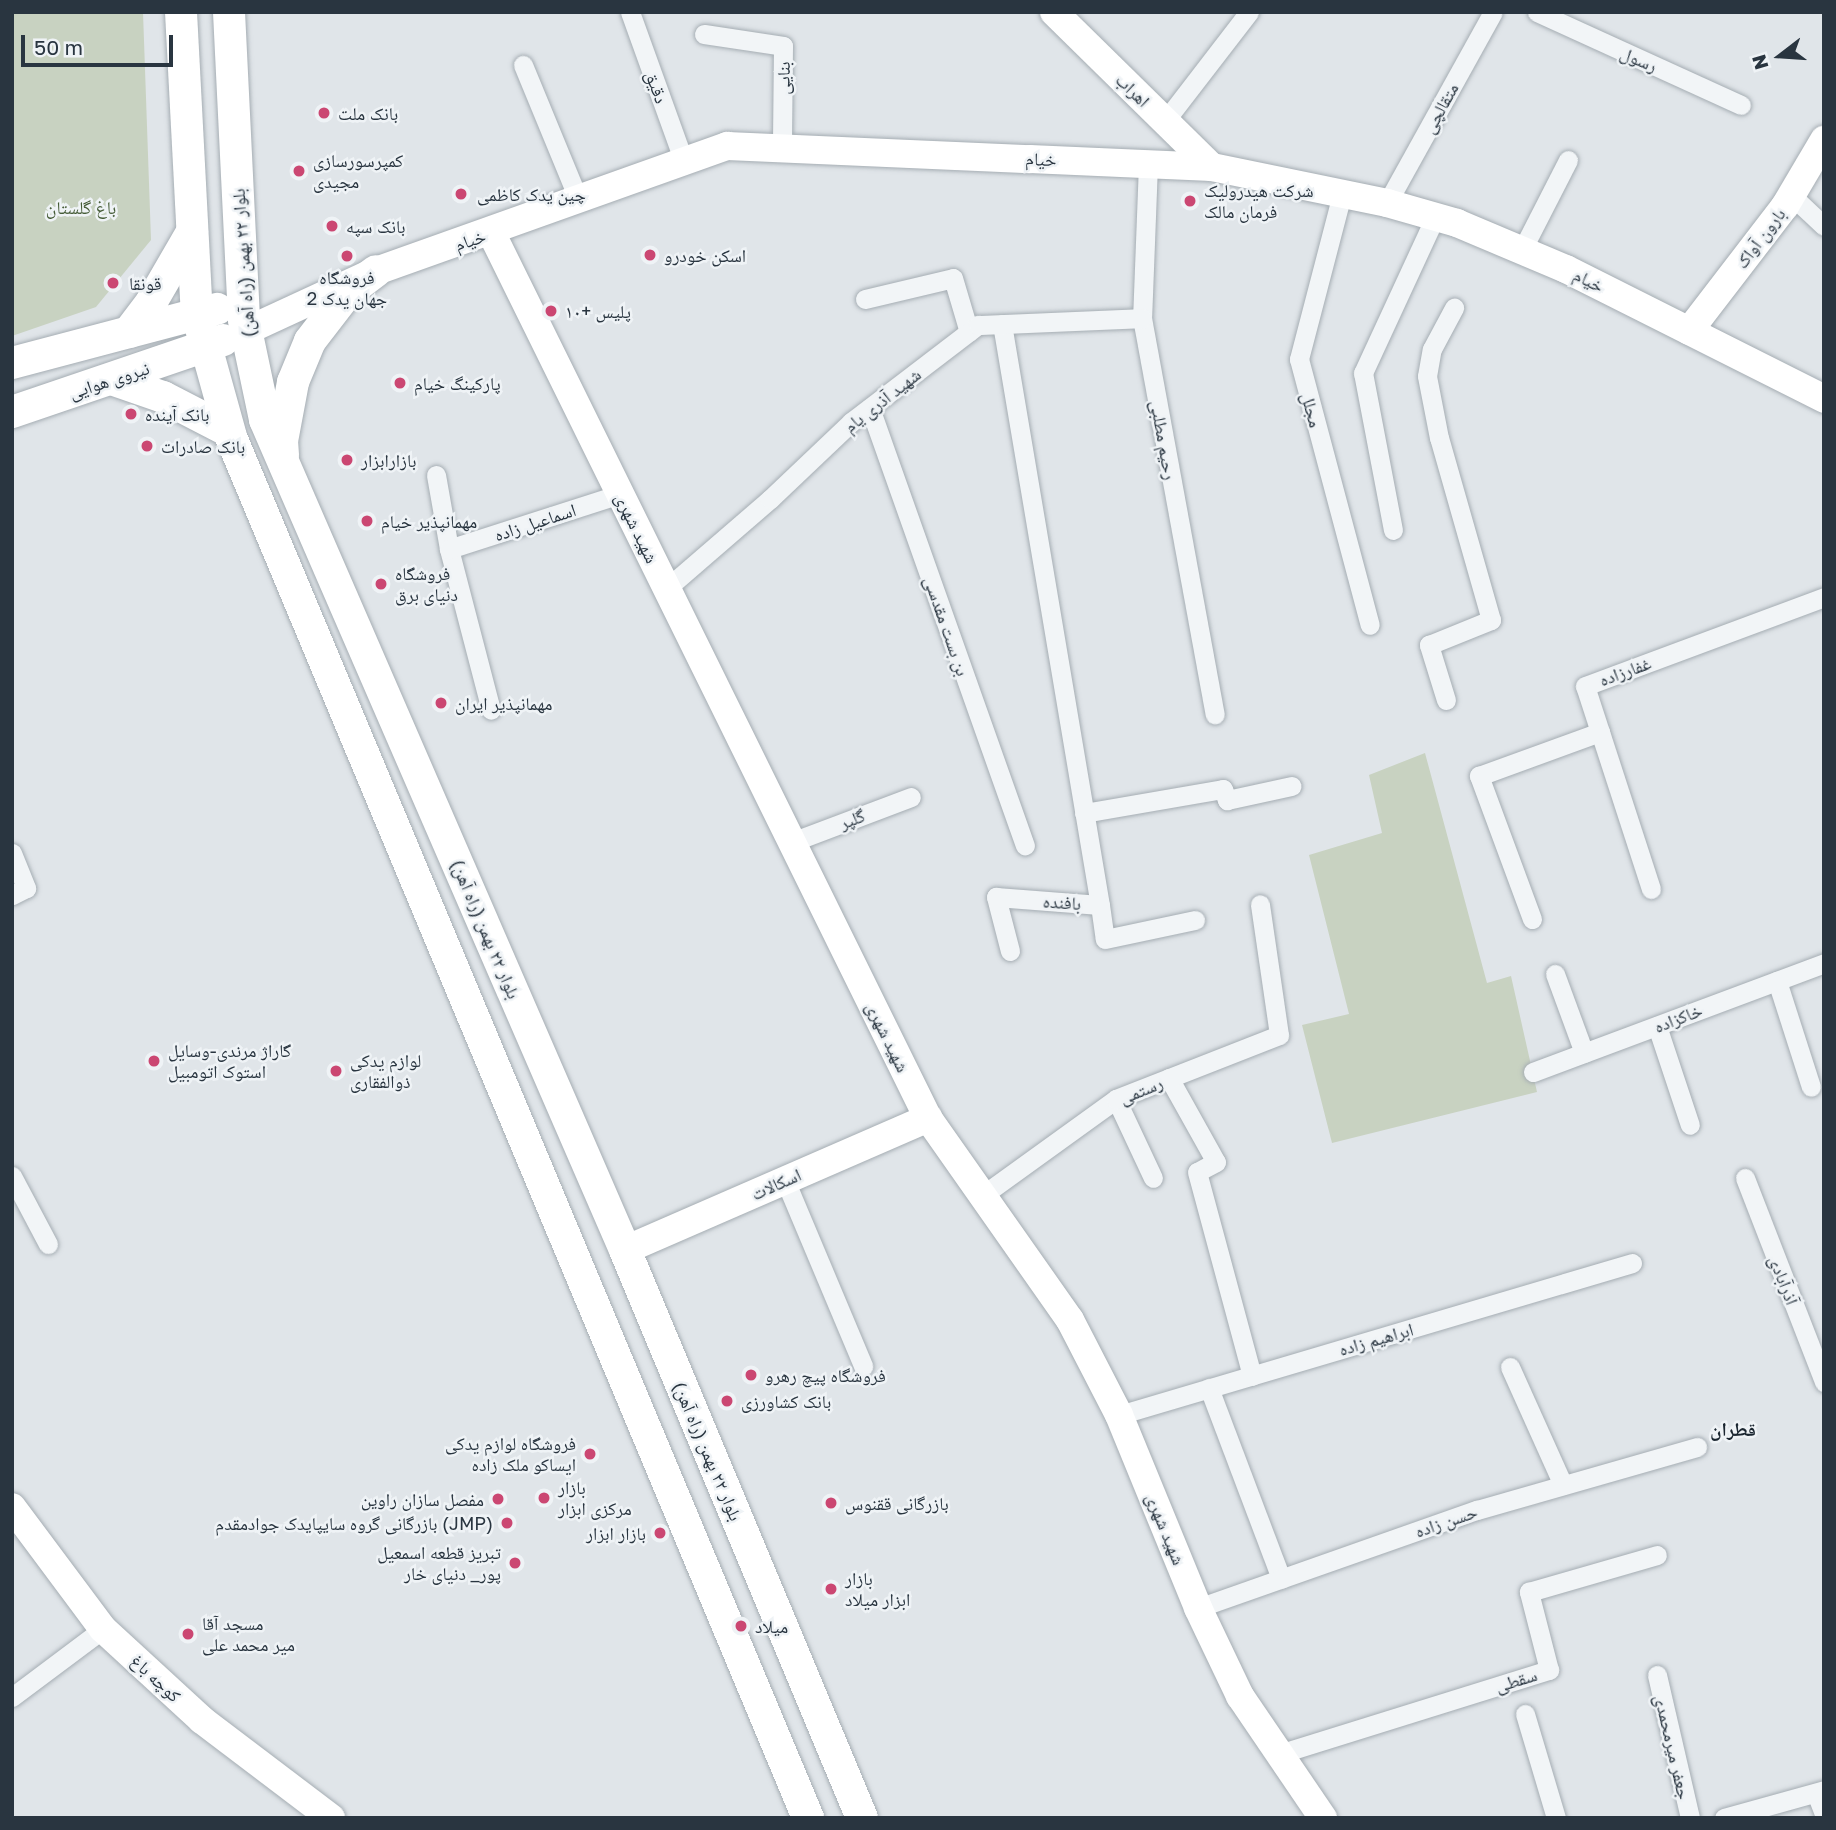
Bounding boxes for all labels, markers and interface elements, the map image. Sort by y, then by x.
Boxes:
scale bar [24,21,177,65]
north arrow [1745,21,1815,91]
text: 50 m [34,34,83,60]
street label: رسول [1617,41,1661,77]
text: N [1746,52,1773,73]
street label: بنایی [772,61,794,95]
street label: دقیق [641,68,673,106]
street label: اهراب [1112,69,1154,111]
street label: متقالچی [1417,79,1463,137]
place label: بانک ملت [338,102,398,124]
marker: بانک ملت [316,105,332,121]
street label: خیام [1025,147,1057,171]
place label: کمپرسورسازی مجیدی [313,150,403,192]
marker: کمپرسورسازی مجیدی [291,163,307,179]
place label: شرکت هیدرولیک فرمان مالک [1204,180,1314,222]
place label: چین یدک کاظمی [477,183,586,205]
marker: چین یدک کاظمی [451,184,471,204]
street label: بلوار ۲۲ بهمن (راه آهن) [227,188,259,338]
marker: شرکت هیدرولیک فرمان مالک [1182,193,1198,209]
park label: باغ گلستان [46,196,116,218]
street label: بارون آواک [1730,204,1790,272]
place label: بانک سپه [346,215,405,237]
marker: بانک سپه [324,218,340,234]
street label: خیام [452,225,488,255]
place label: اسکن خودرو [664,244,746,266]
marker: اسکن خودرو [642,247,658,263]
marker: فروشگاه جهان یدک 2 [339,248,355,264]
street label: خیام [1570,263,1608,297]
place label: فروشگاه جهان یدک 2 [307,267,387,310]
place label: قونقا [129,272,161,294]
marker: قونقا [103,273,123,293]
place label: پلیس +۱۰ [565,300,631,322]
marker: پلیس +۱۰ [543,303,559,319]
street label: نیروی هوایی [66,357,152,403]
street label: شهید آذری یام [839,363,925,437]
place label: پارکینگ خیام [414,372,501,394]
marker: پارکینگ خیام [392,375,408,391]
street label: مجلل [1297,390,1327,430]
street label: رحیم مطلبی [1146,399,1182,481]
place label: بانک آینده [145,403,210,425]
marker: بانک آینده [123,406,139,422]
place label: بانک صادرات [161,435,245,457]
marker: بانک صادرات [139,438,155,454]
place label: بازارابزار [361,449,416,471]
marker: بازارابزار [339,452,355,468]
street label: شهید شهری [611,489,663,567]
street label: اسماعیل زاده [491,499,579,545]
place label: مهمانپذیر خیام [381,510,477,532]
marker: مهمانپذیر خیام [359,513,375,529]
place label: فروشگاه دنیای برق [395,563,458,606]
street label: بن بست مقدسی [920,573,974,679]
marker: فروشگاه دنیای برق [373,576,389,592]
street label: غفارزاده [1596,652,1654,690]
place label: مهمانپذیر ایران [455,692,553,714]
marker: مهمانپذیر ایران [433,695,449,711]
street label: گلپر [836,804,868,834]
street label: بلوار ۲۲ بهمن (راه آهن) [447,856,525,1002]
street label: بافنده [1042,890,1082,914]
street label: شهید شهری [862,998,914,1076]
street label: خاکزاده [1651,999,1705,1037]
place label: گاراژ مرندی-وسایل استوک اتومبیل [168,1040,291,1082]
place label: لوازم یدکی ذوالفقاری [350,1050,421,1092]
marker: گاراژ مرندی-وسایل استوک اتومبیل [146,1053,162,1069]
marker: لوازم یدکی ذوالفقاری [328,1063,344,1079]
street label: رستمی [1116,1072,1166,1108]
street label: اسکالات [748,1164,804,1204]
street label: آذرآبادی [1765,1252,1803,1308]
street label: ابراهیم زاده [1336,1318,1416,1360]
place label: فروشگاه پیچ رهرو [765,1364,886,1386]
marker: فروشگاه پیچ رهرو [743,1367,759,1383]
street label: بلوار ۲۲ بهمن (راه آهن) [669,1378,747,1524]
place label: بانک کشاورزی [741,1390,831,1412]
marker: بانک کشاورزی [719,1393,735,1409]
district label: قطران [1710,1418,1756,1440]
place label: فروشگاه لوازم یدکی ایساکو ملک زاده [445,1433,576,1476]
marker: فروشگاه لوازم یدکی ایساکو ملک زاده [582,1446,598,1462]
place label: بازار مرکزی ابزار [558,1477,632,1520]
place label: مفصل سازان راوین [361,1488,484,1510]
marker: بازار مرکزی ابزار [536,1490,552,1506]
street label: شهید شهری [1142,1490,1190,1568]
marker: مفصل سازان راوین [490,1491,506,1507]
place label: بازرگانی ققنوس [845,1492,949,1514]
marker: بازرگانی ققنوس [823,1495,839,1511]
street label: حسن زاده [1412,1500,1480,1542]
place label: بازرگانی گروه سایپایدک جوادمقدم (JMP) [215,1512,493,1534]
marker: بازرگانی گروه سایپایدک جوادمقدم (JMP) [499,1515,515,1531]
place label: بازار ابزار [586,1522,646,1544]
marker: بازار ابزار [652,1525,668,1541]
place label: تبریز قطعه اسمعیل پور_ دنیای خار [377,1542,501,1584]
marker: تبریز قطعه اسمعیل پور_ دنیای خار [507,1555,523,1571]
place label: بازار ابزار میلاد [845,1568,910,1610]
marker: بازار ابزار میلاد [823,1581,839,1597]
place label: مسجد آقا میر محمد علی [202,1613,295,1656]
place label: میلاد [755,1615,788,1637]
marker: میلاد [733,1618,749,1634]
marker: مسجد آقا میر محمد علی [180,1626,196,1642]
street label: کوچه باغ [127,1650,185,1706]
street label: سقطی [1493,1663,1539,1697]
street label: جعفر میرمحمدی [1650,1692,1696,1802]

